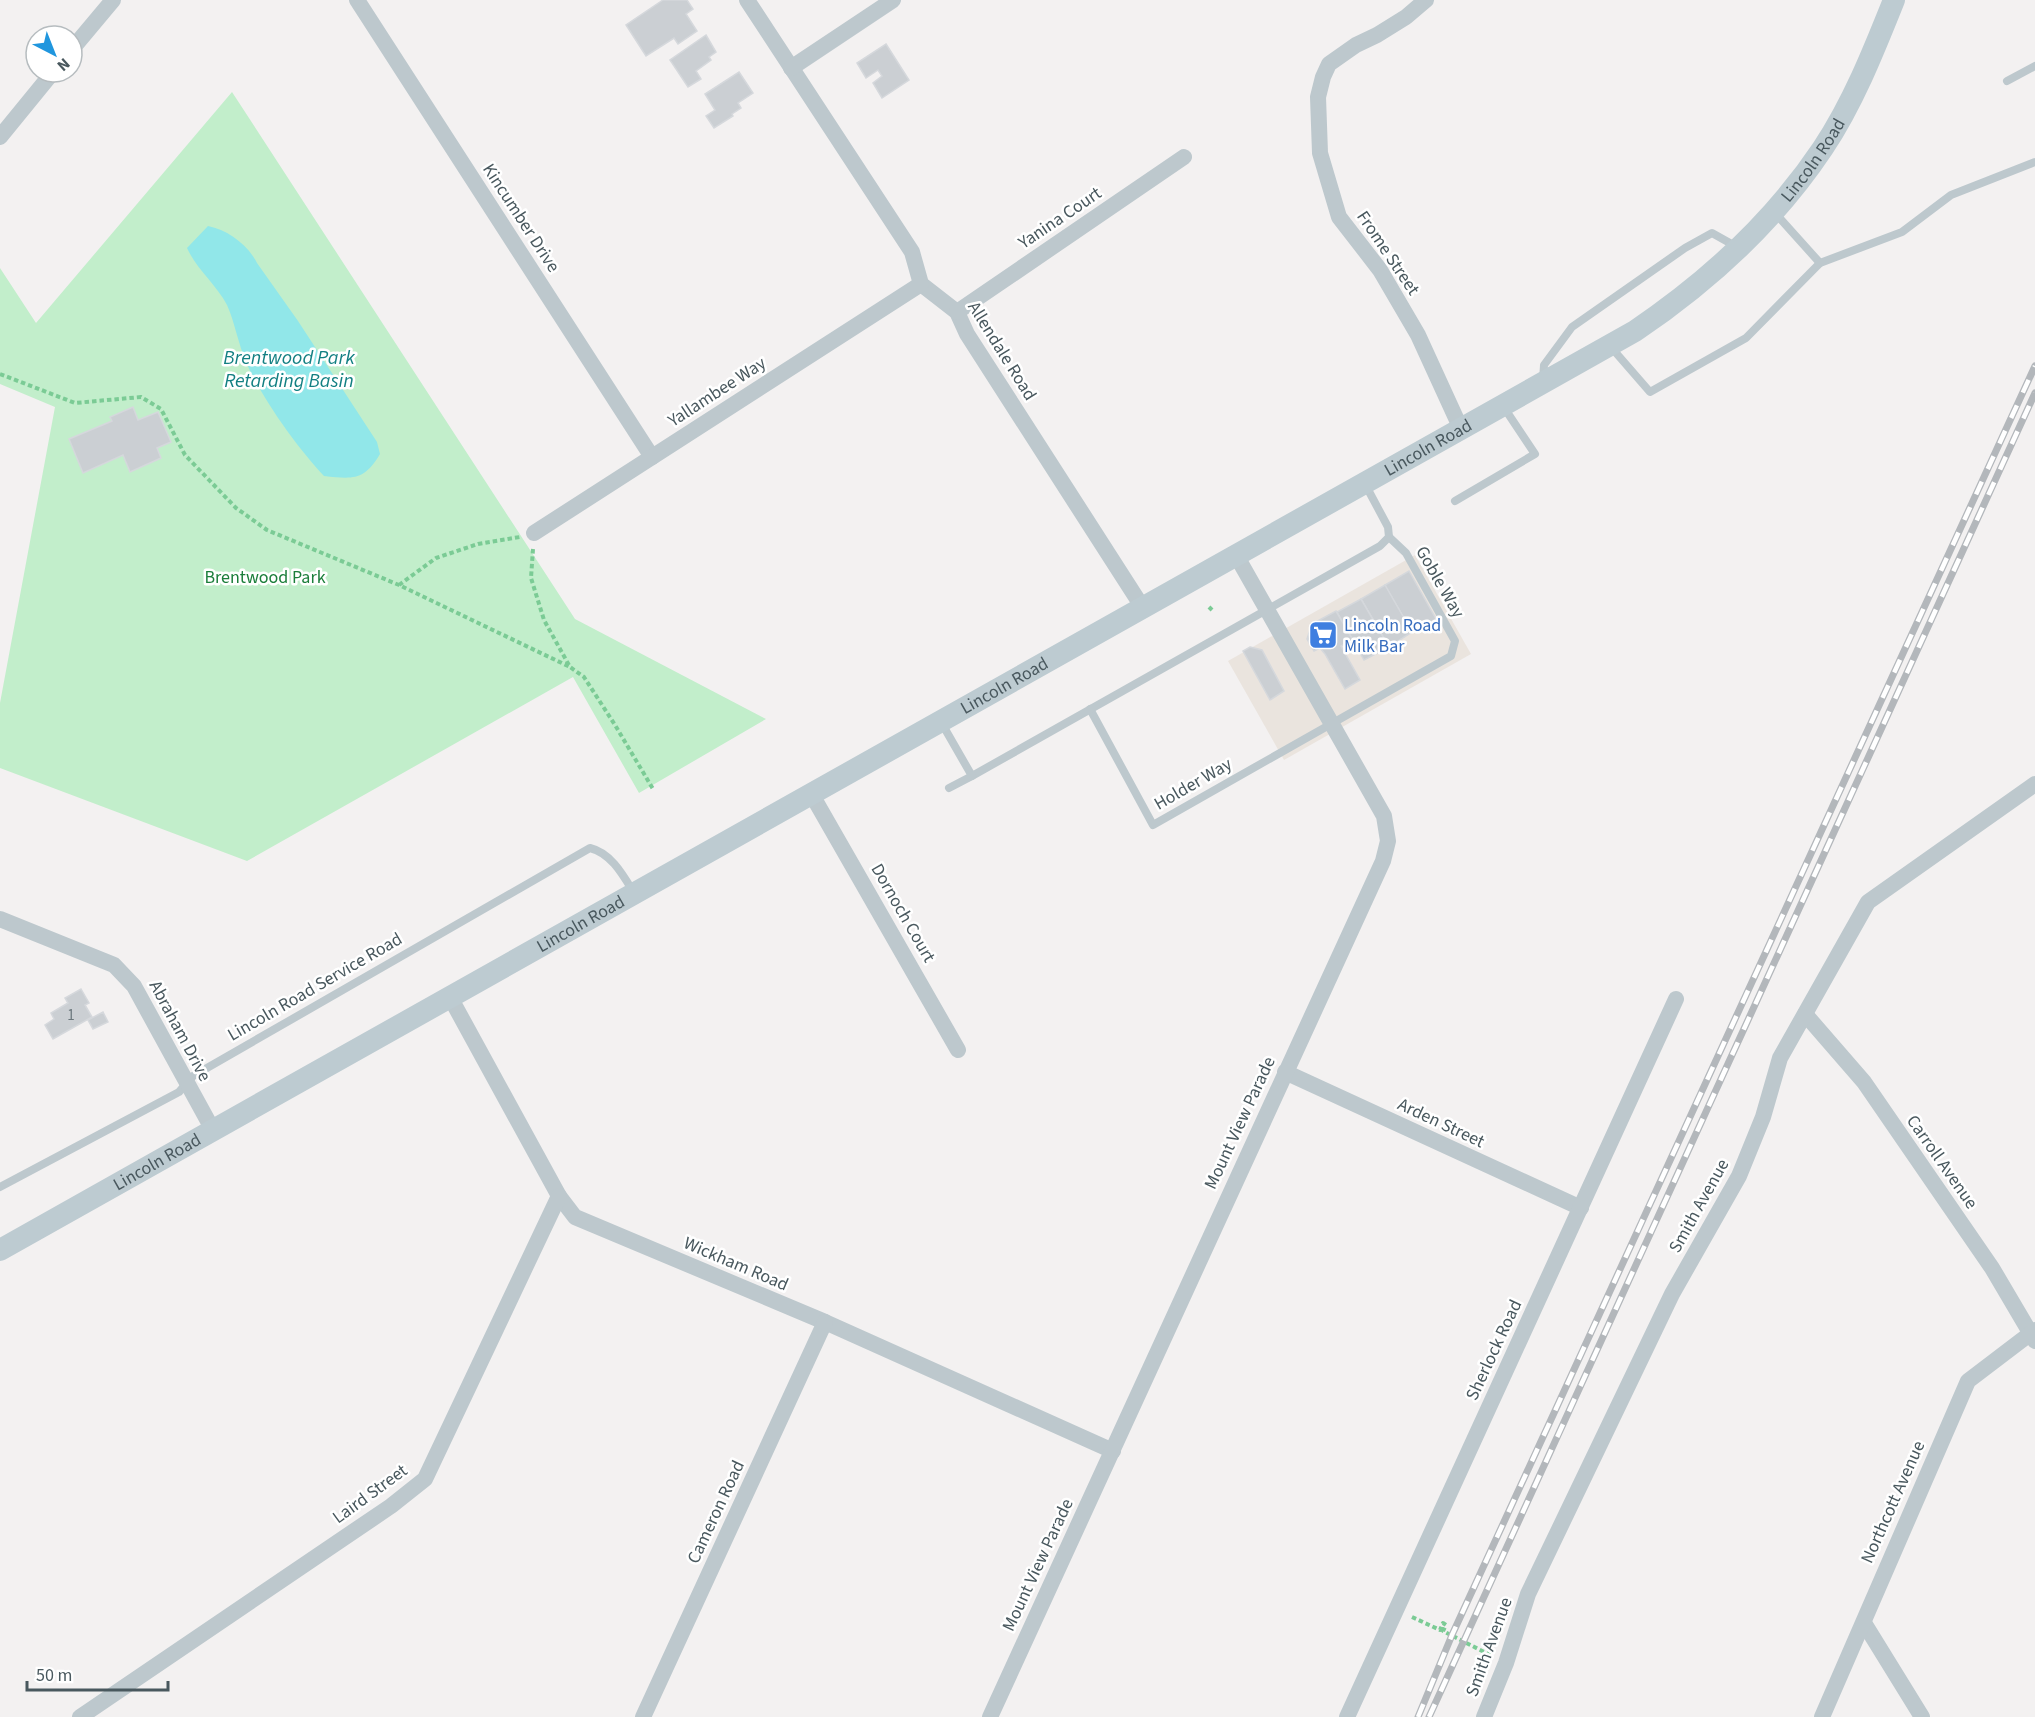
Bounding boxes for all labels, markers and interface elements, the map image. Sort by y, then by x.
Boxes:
north arrow [24,24,84,84]
text: N [52,53,75,76]
street label: Lincoln Road [1775,114,1851,207]
street label: Kincumber Drive [476,159,566,277]
street label: Yanina Court [1013,181,1107,256]
street label: Frome Street [1351,206,1425,300]
street label: Allendale Road [962,297,1042,405]
water label: Brentwood Park Retarding Basin [223,344,355,395]
street label: Yallambee Way [662,351,771,434]
street label: Lincoln Road [1379,413,1476,482]
street label: Goble Way [1409,541,1471,623]
park label: Brentwood Park [204,565,326,590]
place label: Lincoln Road Milk Bar [1344,613,1441,659]
supermarket icon: Lincoln Road Milk Bar [1307,619,1339,651]
street label: Lincoln Road [956,651,1053,720]
street label: Holder Way [1149,751,1237,816]
street label: Dornoch Court [865,859,941,967]
street label: Lincoln Road [532,889,629,958]
street label: Lincoln Road Service Road [223,927,407,1047]
street label: Abraham Drive [143,976,217,1086]
house number: 1 [67,1005,75,1026]
street label: Mount View Parade [1198,1053,1282,1193]
street label: Arden Street [1393,1092,1489,1154]
street label: Carroll Avenue [1900,1110,1984,1214]
street label: Lincoln Road [108,1127,205,1197]
street label: Smith Avenue [1663,1154,1735,1258]
street label: Wickham Road [680,1231,792,1297]
street label: Sherlock Road [1460,1296,1528,1404]
street label: Northcott Avenue [1855,1437,1931,1567]
street label: Cameron Road [681,1456,751,1568]
street label: Laird Street [327,1458,413,1530]
street label: Mount View Parade [996,1495,1080,1635]
street label: Smith Avenue [1459,1594,1519,1700]
scale bar [27,1654,168,1692]
text: 50 m [36,1663,72,1688]

